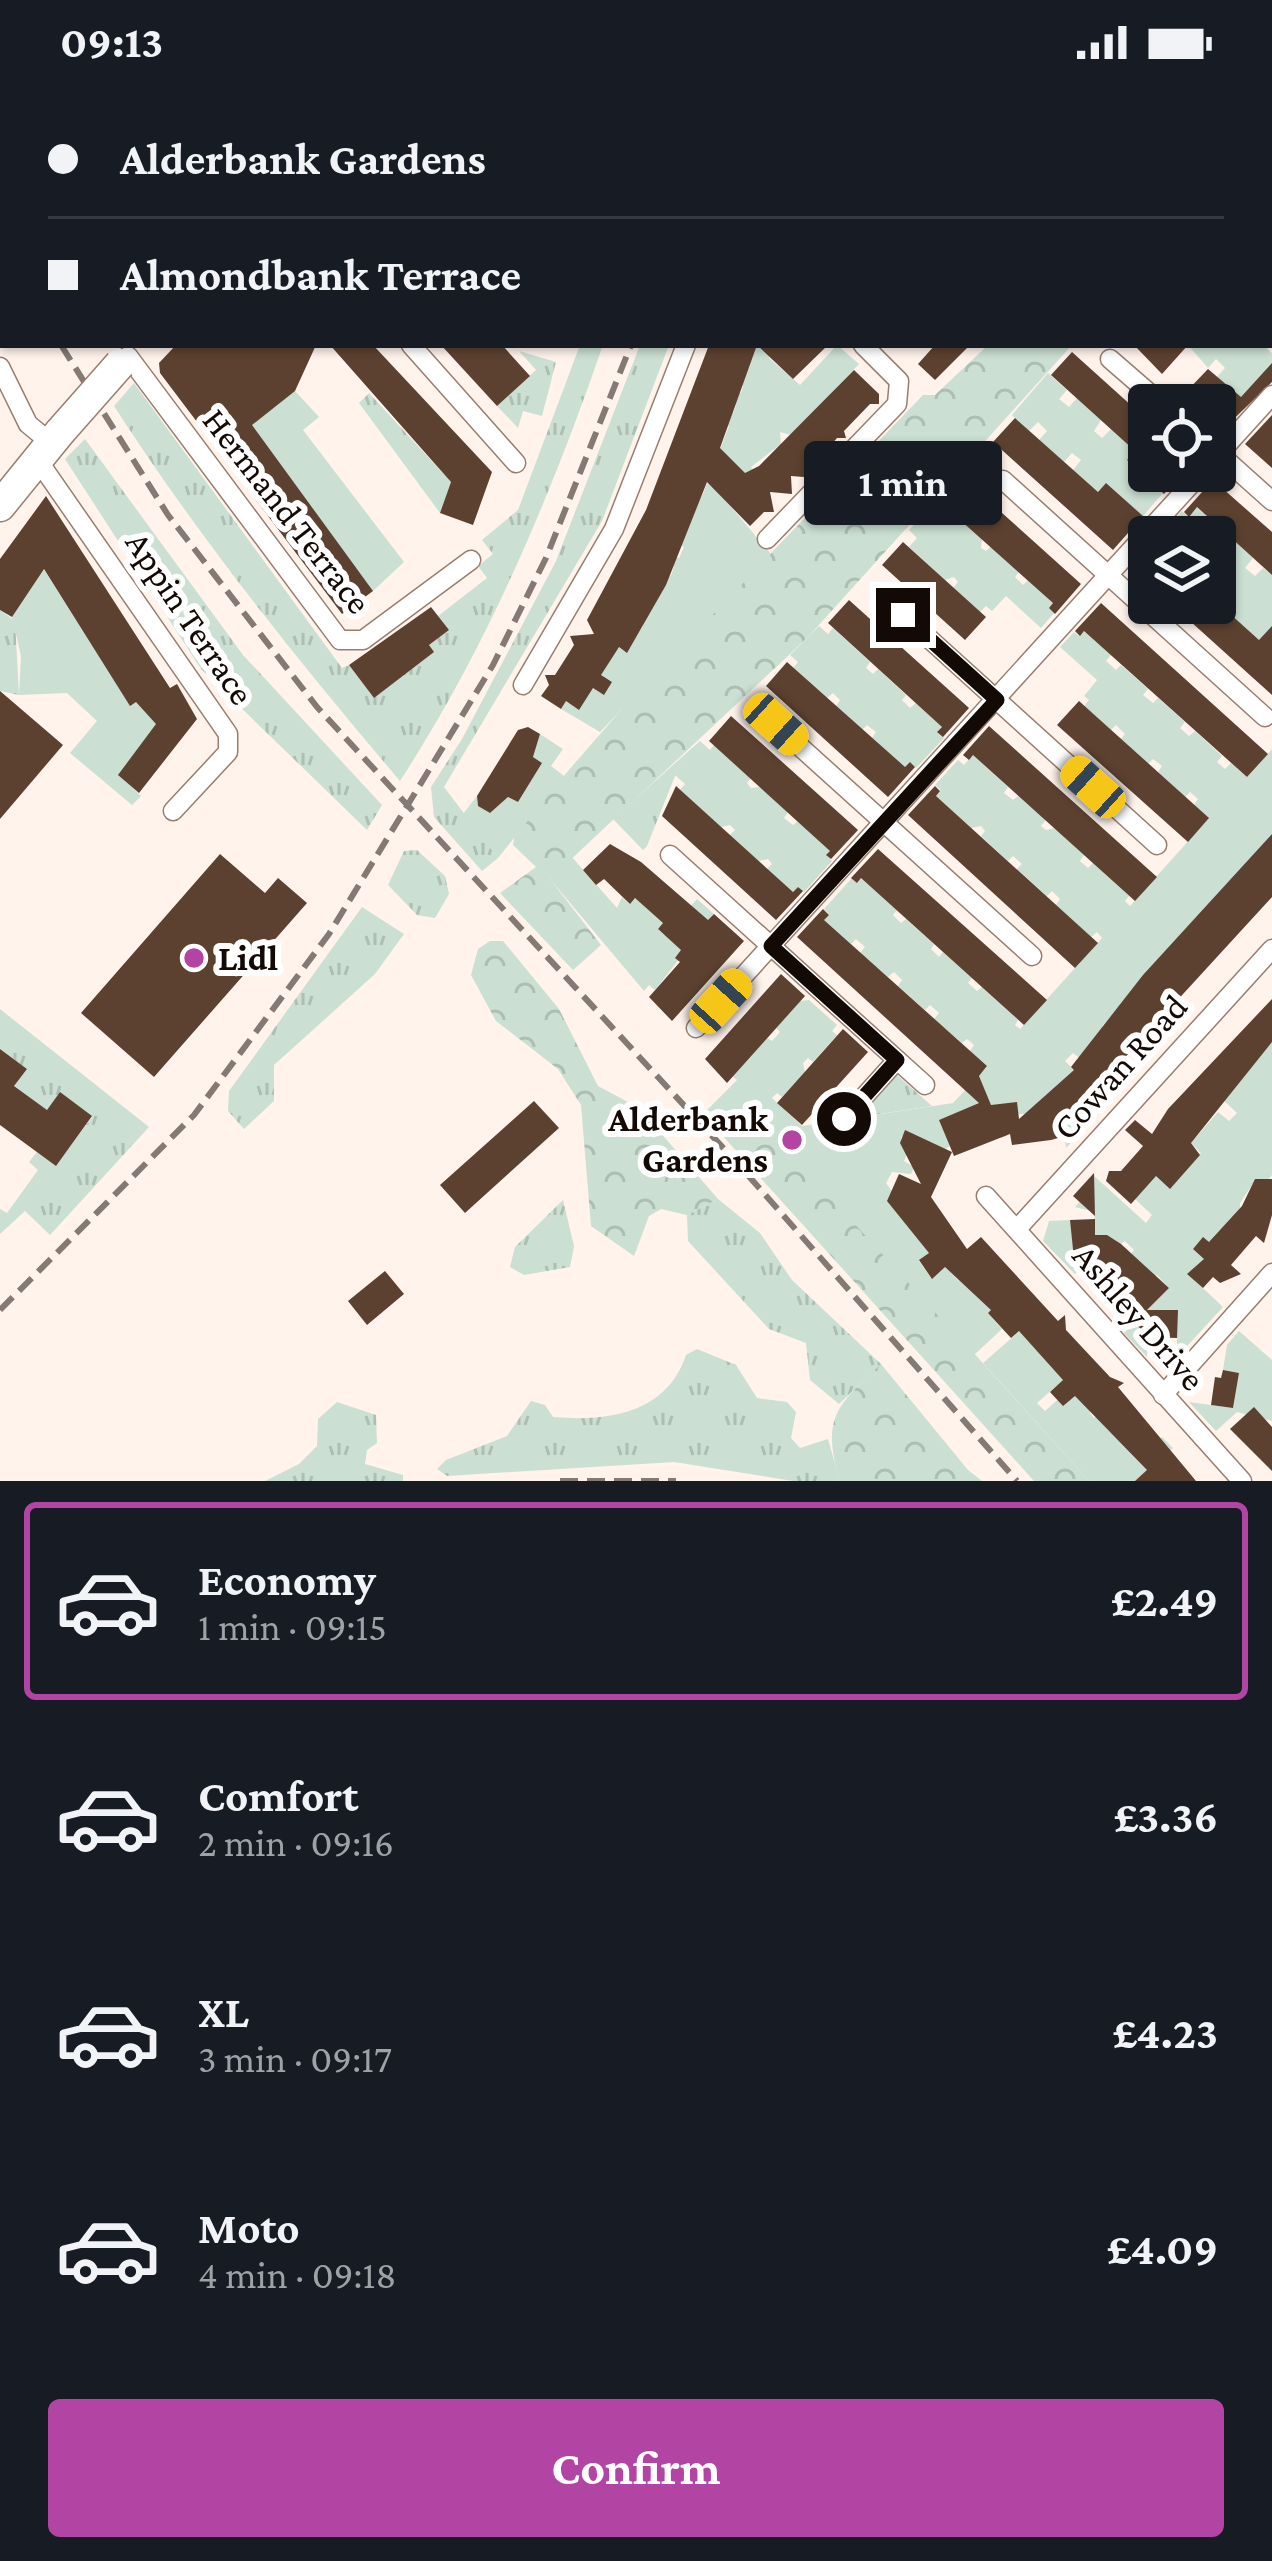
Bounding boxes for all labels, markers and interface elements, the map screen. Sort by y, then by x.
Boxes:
text: 09:13 [60,17,163,67]
text: Alderbank Gardens [120,134,486,184]
text: Almondbank Terrace [120,250,521,300]
map controls [1128,384,1236,624]
button: locate [1128,384,1236,492]
street label: Hermand Terrace [195,401,379,621]
callout: 1 min [804,441,1002,525]
text: 1 min [859,461,947,504]
button: layers [1128,516,1236,624]
street label: Appin Terrace [118,524,262,712]
route end [876,588,930,642]
car [737,687,815,761]
car [1054,750,1132,824]
place label: Lidl [218,938,278,978]
marker: Lidl [181,945,207,971]
car [684,962,758,1040]
street label: Cowan Road [1045,986,1195,1148]
route start [817,1092,871,1146]
place label: Alderbank Gardens [607,1099,768,1180]
marker: Alderbank Gardens [779,1127,805,1153]
street label: Ashley Drive [1065,1236,1213,1398]
icon: car [54,1547,162,1655]
text: Economy [198,1555,376,1605]
text: £2.49 [1111,1576,1218,1626]
text: 1 min · 09:15 [198,1605,387,1648]
icon: car [54,1763,162,1871]
text: Comfort [198,1771,359,1821]
text: £3.36 [1114,1792,1218,1842]
text: 2 min · 09:16 [198,1821,394,1864]
icon: car [54,1979,162,2087]
text: XL [198,1987,249,2037]
text: £4.23 [1113,2008,1218,2058]
text: 3 min · 09:17 [198,2037,392,2080]
icon: car [54,2195,162,2303]
text: Moto [198,2203,300,2253]
text: £4.09 [1107,2224,1218,2274]
text: 4 min · 09:18 [198,2253,396,2296]
button: Confirm [48,2399,1224,2537]

